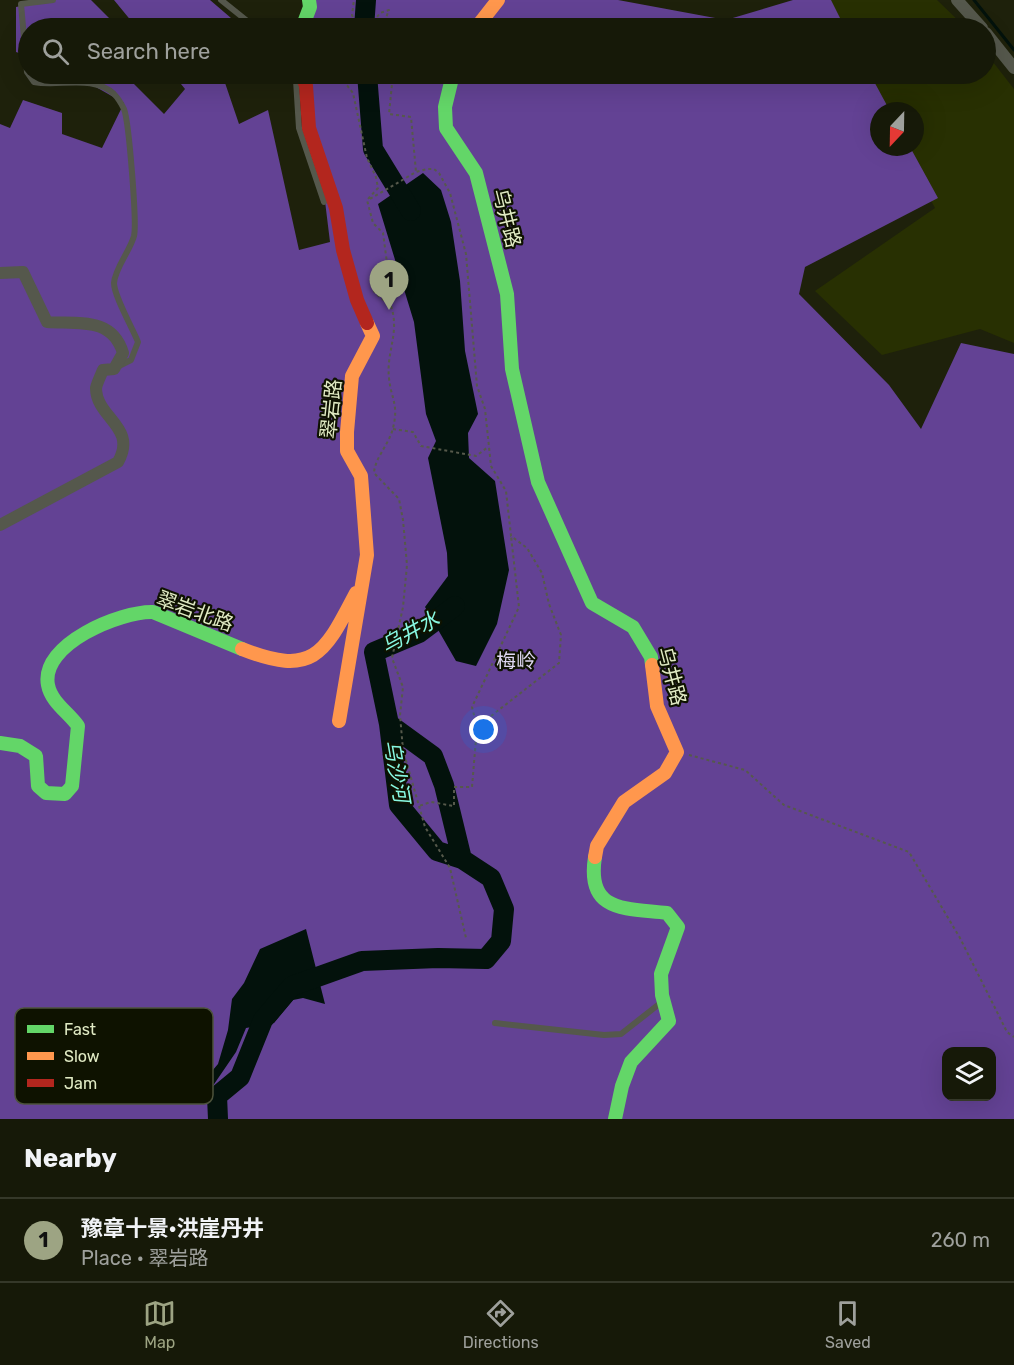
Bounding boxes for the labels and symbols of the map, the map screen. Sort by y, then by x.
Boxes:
north arrow [870,102,924,156]
street label: 乌井路 [488,186,526,250]
pin: 1 [370,260,408,310]
street label: 翠岩路 [316,378,346,440]
street label: 翠岩北路 [153,586,237,636]
water label: 乌井水 [376,605,444,658]
street label: 乌井路 [653,644,691,708]
park label: 梅岭 [496,649,536,673]
your location [469,715,498,744]
water label: 乌沙河 [379,738,415,808]
legend [15,1008,213,1104]
text: Fast [64,1020,96,1039]
text: Slow [64,1047,100,1066]
text: Jam [64,1074,97,1093]

